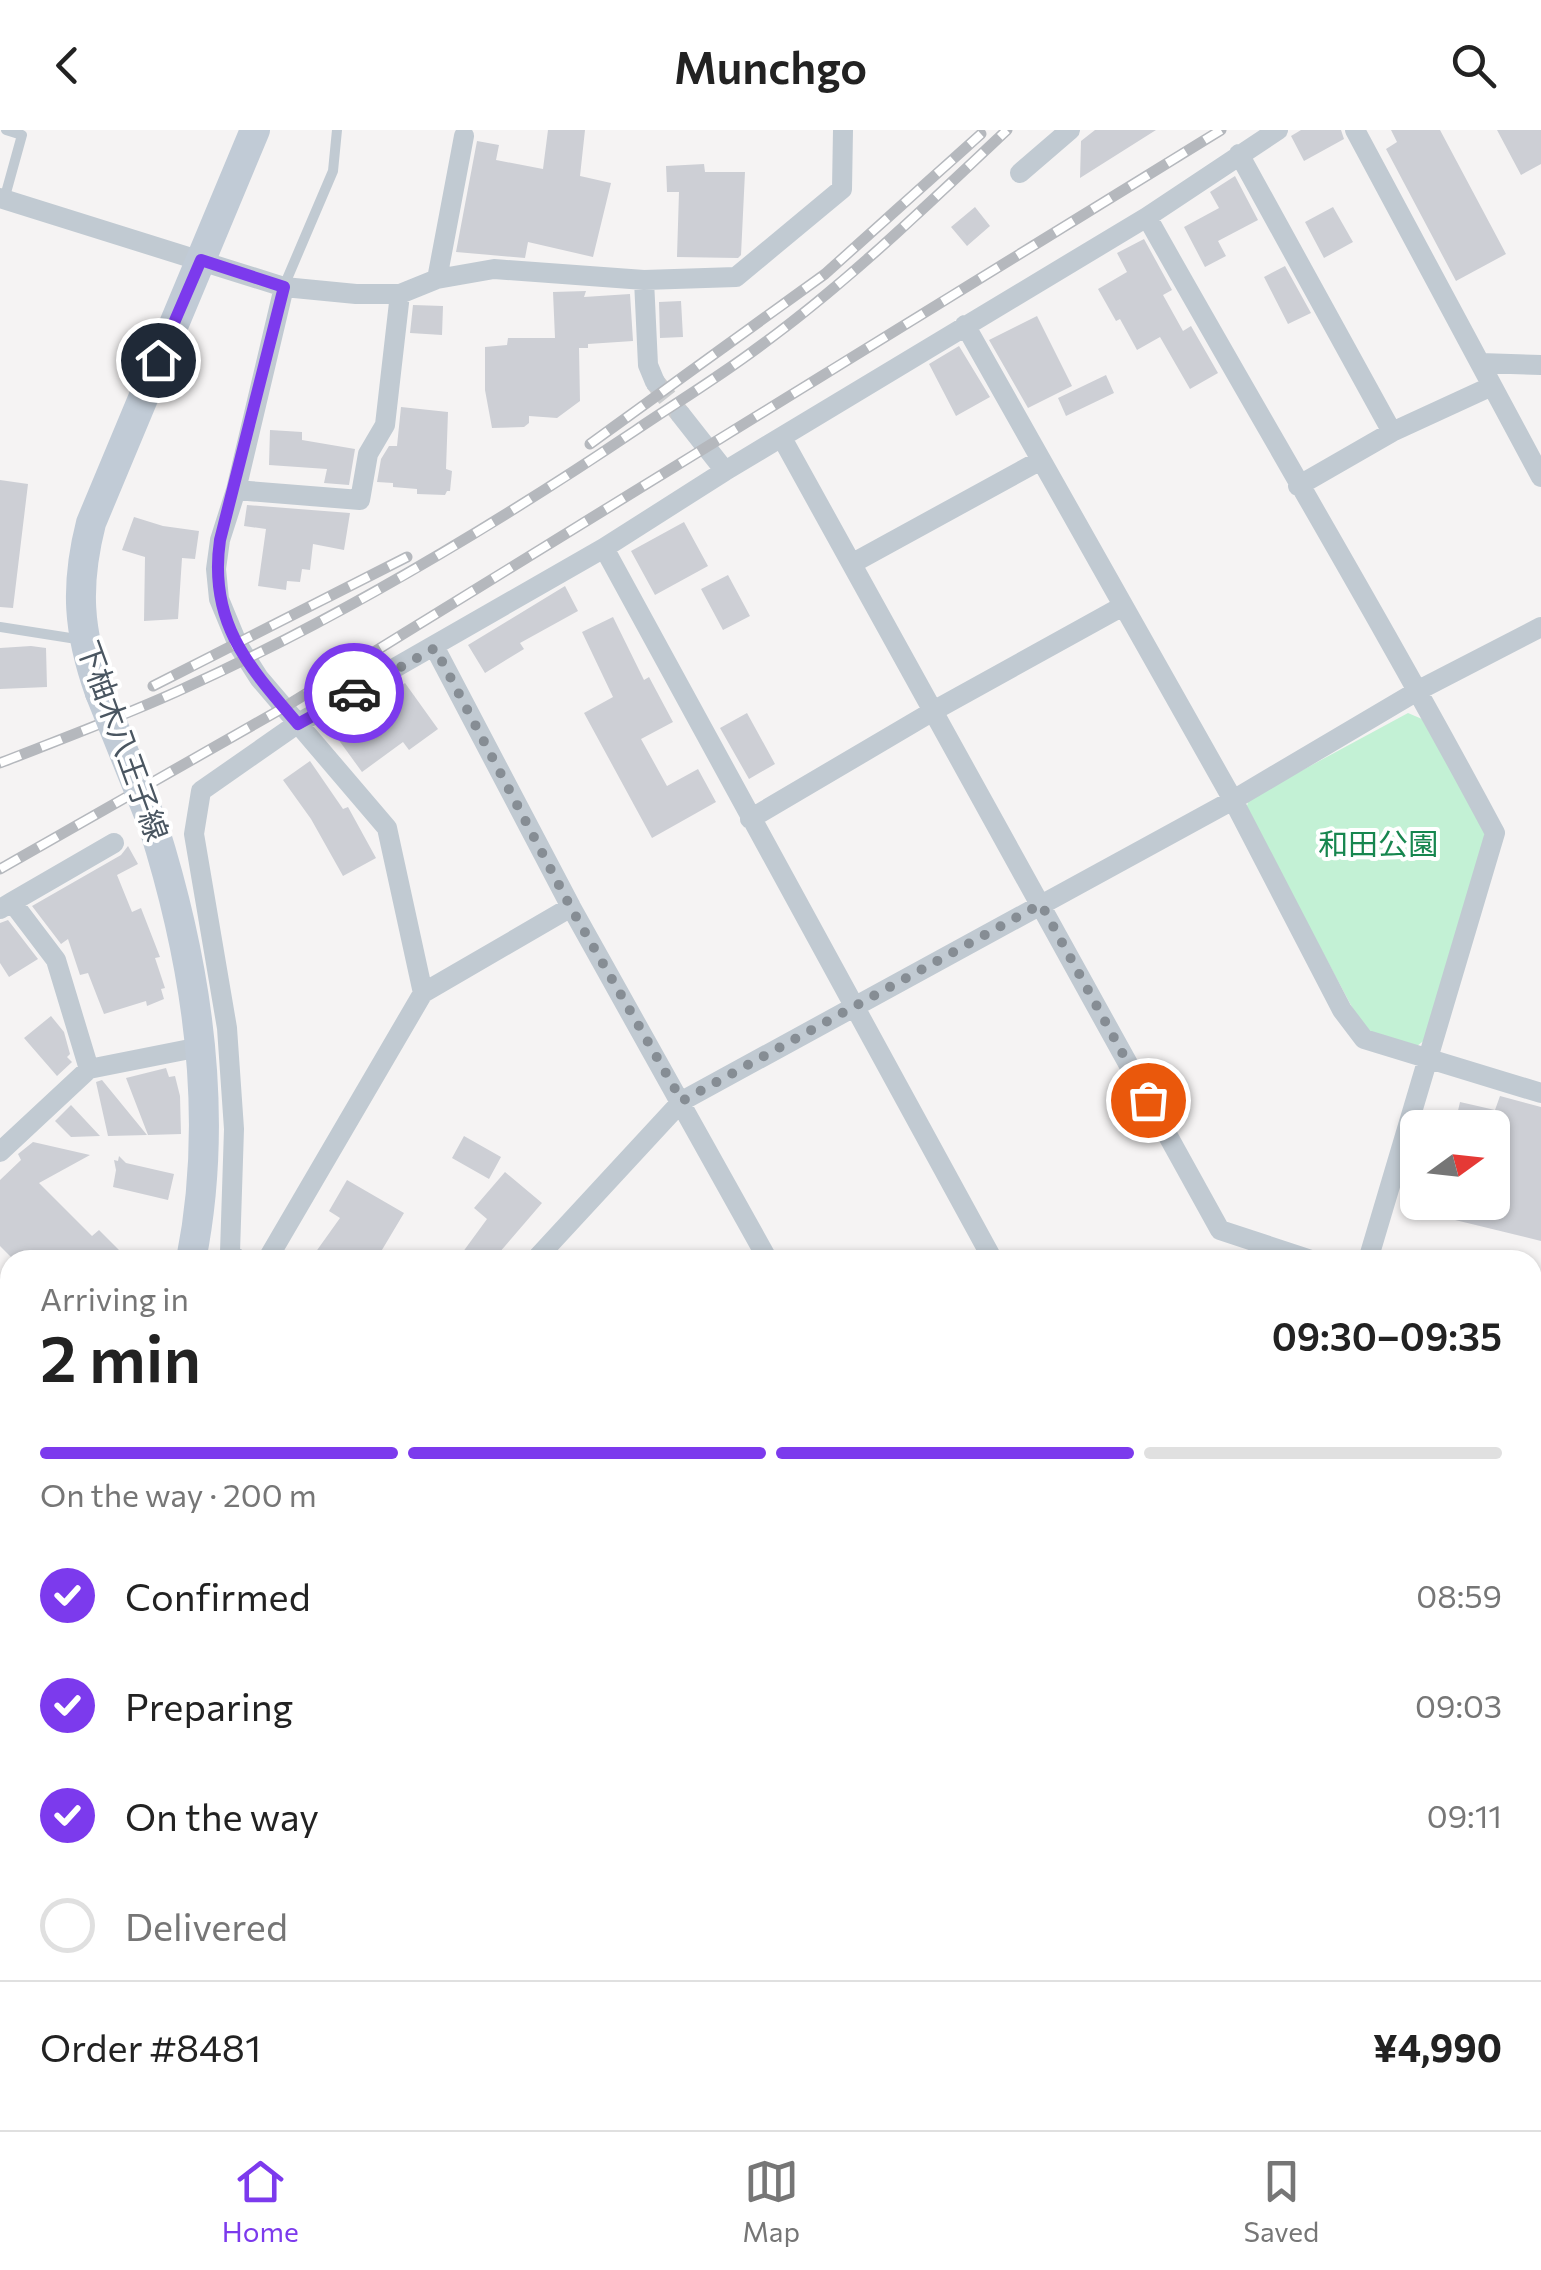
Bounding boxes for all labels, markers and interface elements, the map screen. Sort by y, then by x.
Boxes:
icon: back [40,38,95,93]
text: Munchgo [674,38,867,93]
icon: search [1446,38,1501,93]
pin [116,318,201,403]
icon: home [131,333,186,388]
street label: 下柚木八王子線 [71,635,178,845]
courier [304,643,404,743]
icon: car [327,666,382,721]
park label: 和田公園 [1318,824,1438,861]
pin [1106,1058,1191,1143]
icon: bag [1121,1073,1176,1128]
north arrow [1400,1110,1510,1220]
map controls [1400,1110,1510,1220]
text: Arriving in [40,1278,189,1318]
text: 09:30–09:35 [1272,1312,1502,1359]
text: 2 min [40,1316,201,1395]
text: On the way · 200 m [40,1474,317,1514]
icon: check [40,1568,95,1623]
text: Confirmed [125,1572,311,1619]
text: 08:59 [1416,1575,1502,1615]
icon: check [40,1678,95,1733]
text: Preparing [125,1682,293,1729]
text: 09:03 [1415,1685,1502,1725]
icon: check [40,1788,95,1843]
text: On the way [125,1792,319,1839]
text: 09:11 [1427,1795,1502,1835]
text: Delivered [125,1902,288,1949]
text: Order #8481 [40,2023,261,2070]
text: ¥4,990 [1373,2023,1502,2070]
tab: Home [222,2154,299,2248]
tab: Map [742,2154,800,2248]
tab: Saved [1244,2154,1319,2248]

